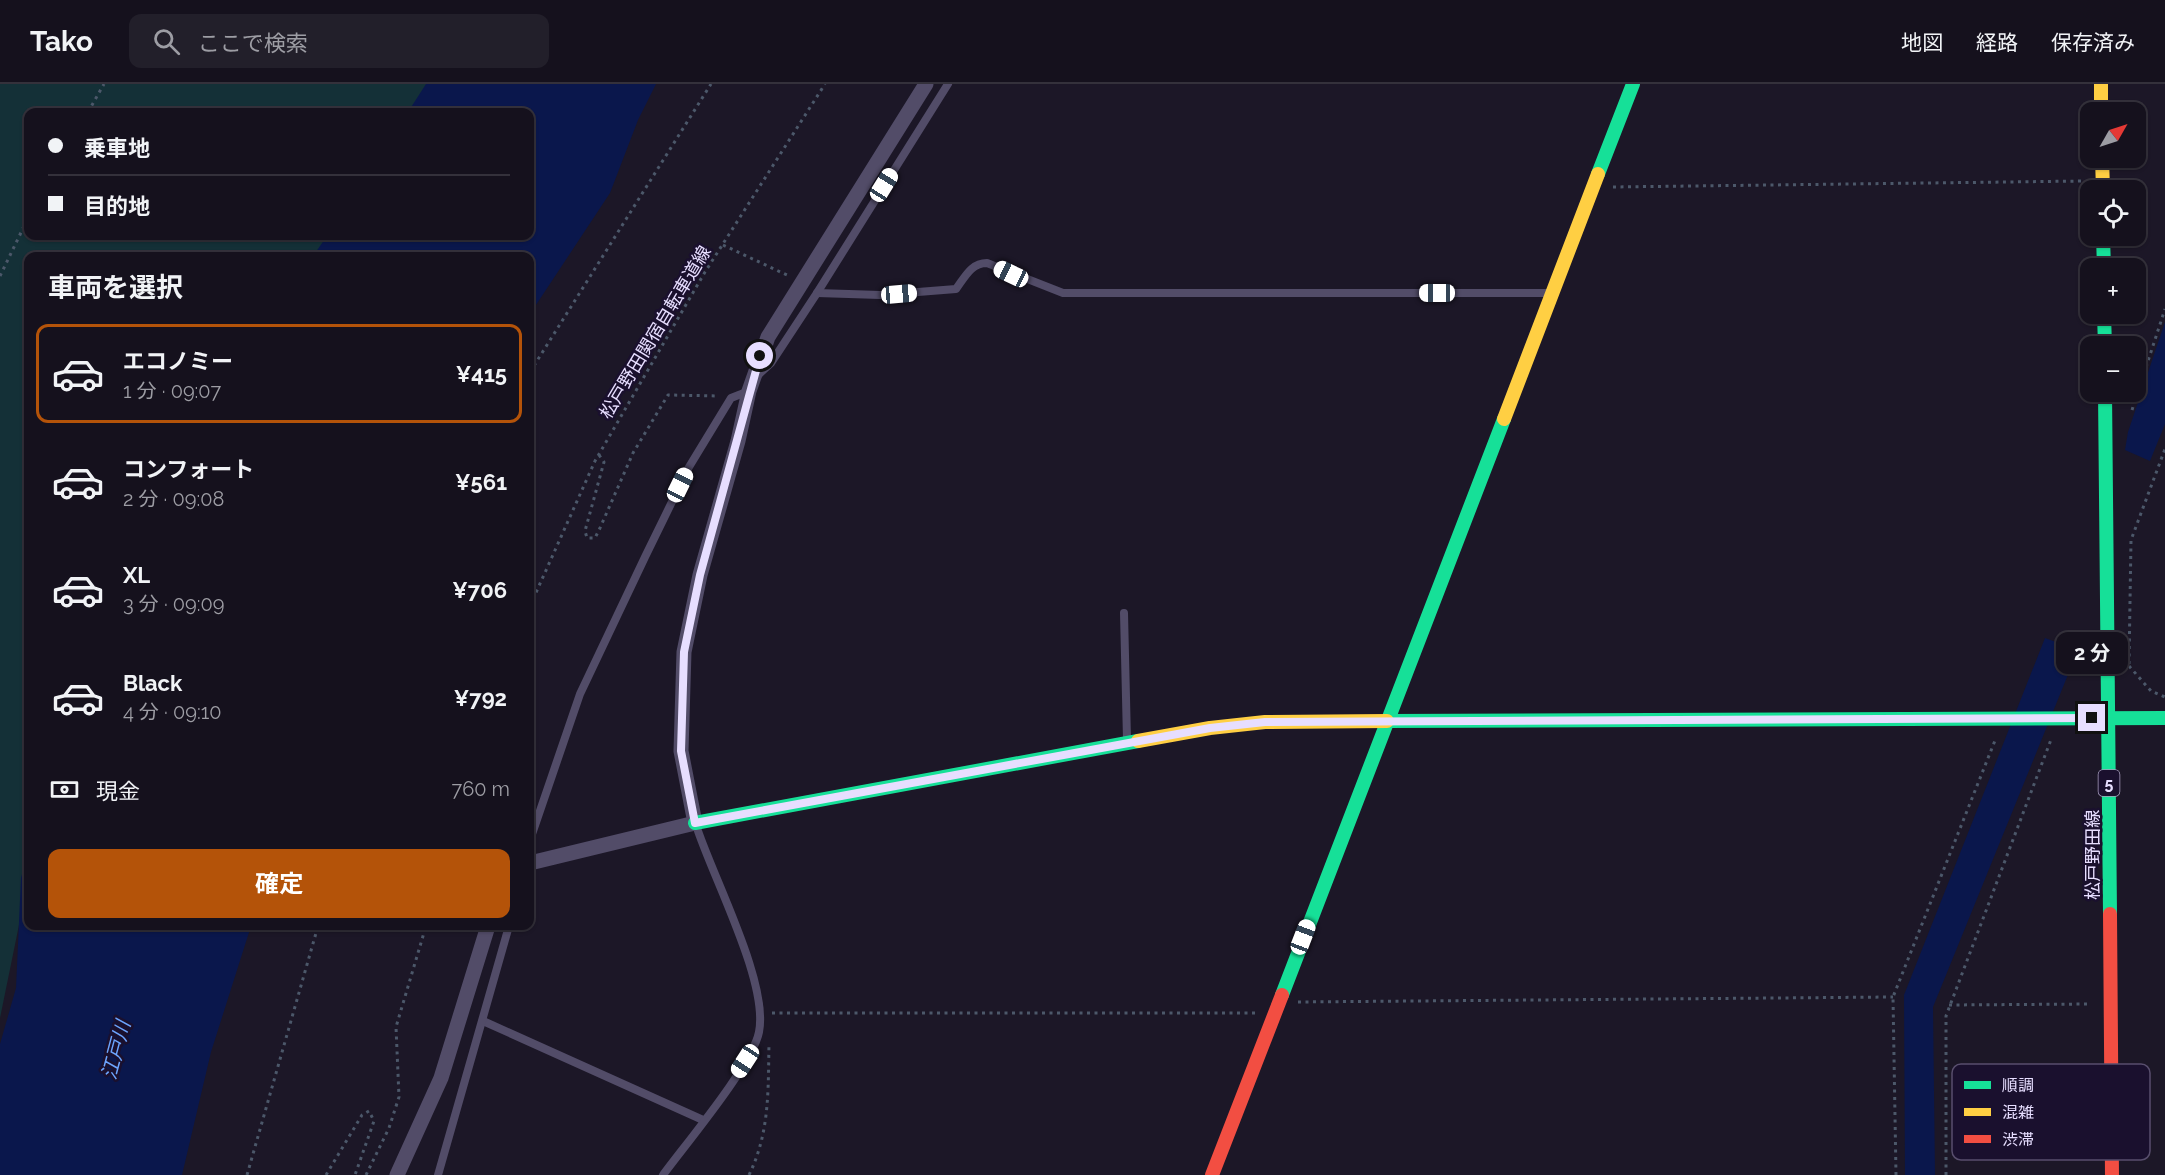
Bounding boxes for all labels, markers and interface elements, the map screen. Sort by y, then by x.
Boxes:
search box [129,14,549,68]
text: Tako [30,25,93,58]
icon: search [150,25,183,58]
text: ここで検索 [198,30,308,56]
text: 地図 [1901,30,1943,55]
text: 経路 [1976,30,2018,55]
text: 保存済み [2051,30,2135,55]
north arrow [2080,102,2146,168]
map controls [2080,102,2146,402]
text: 乗車地 [84,135,150,161]
car [867,165,901,205]
button: locate [2080,180,2146,246]
text: 目的地 [84,193,150,219]
street label: 松戸野田関宿自転車道線 [595,242,715,422]
car [991,258,1031,290]
button: + [2080,258,2146,324]
text: 車両を選択 [48,272,183,303]
car [880,283,918,305]
car [1419,284,1455,302]
button: − [2080,336,2146,402]
route start [746,342,773,369]
icon: car [51,347,105,401]
text: エコノミー [123,348,233,374]
text: ¥415 [456,361,507,387]
text: 1 分 · 09:07 [123,379,221,403]
icon: car [51,455,105,509]
text: コンフォート [123,456,254,482]
car [664,465,696,505]
text: ¥561 [455,469,507,495]
text: 2 分 · 09:08 [123,487,224,511]
text: XL [123,562,150,588]
icon: car [51,563,105,617]
text: ¥706 [452,577,507,603]
text: 3 分 · 09:09 [123,592,224,616]
callout: 2 分 [2056,631,2128,673]
text: 2 分 [2074,641,2110,665]
text: Black [123,670,182,696]
icon: car [51,671,105,725]
text: ¥792 [454,685,507,711]
text: 4 分 · 09:10 [123,700,222,724]
route end [2078,704,2105,731]
road number: 5 [2098,770,2120,796]
icon: cash [48,773,81,806]
text: 760 m [452,777,510,801]
text: 現金 [96,778,140,804]
street label: 松戸野田線 [2082,810,2103,900]
button: 確定 [48,849,510,918]
car [1288,917,1318,957]
water label: 江戸川 [97,1016,136,1082]
car [728,1041,762,1081]
legend [1952,1064,2150,1160]
text: 順調 [2002,1076,2034,1095]
text: 混雑 [2002,1103,2034,1122]
text: 渋滞 [2002,1130,2034,1149]

